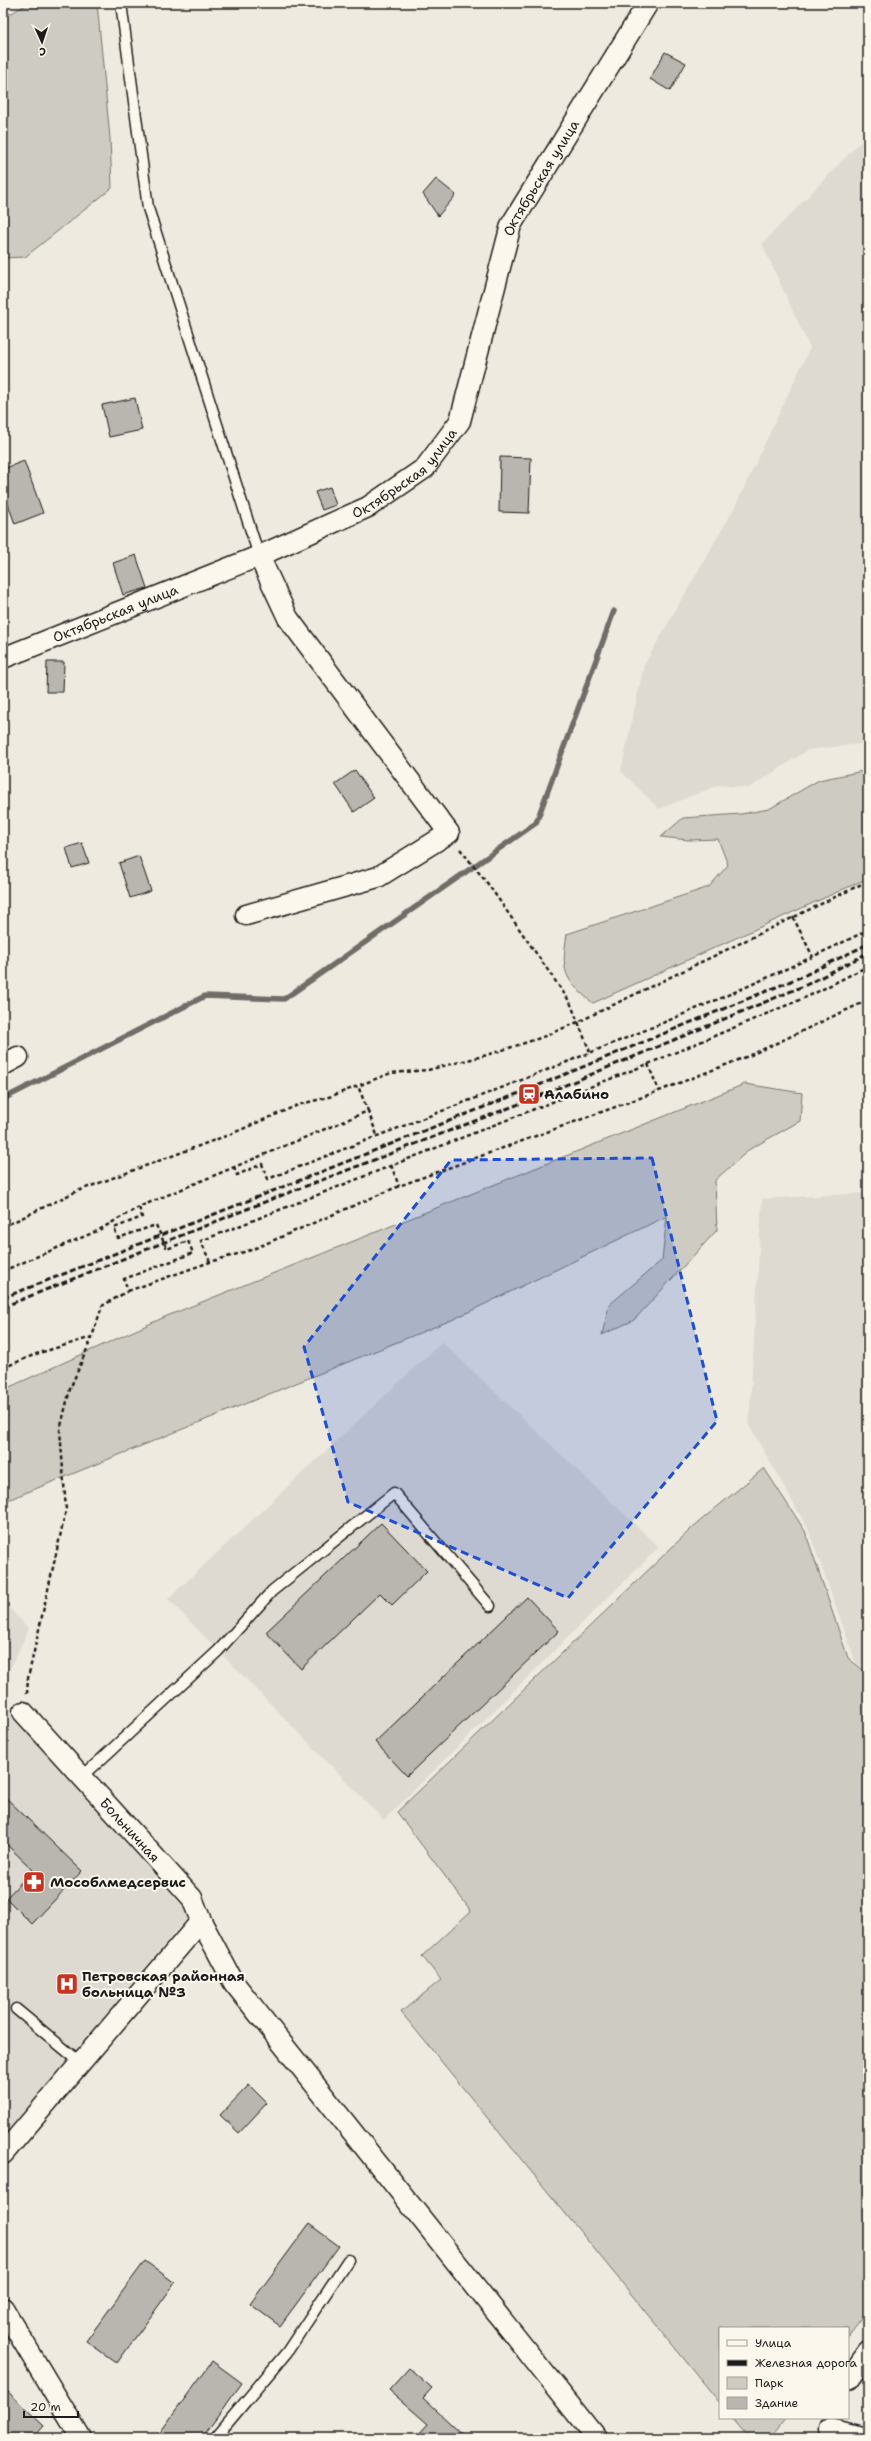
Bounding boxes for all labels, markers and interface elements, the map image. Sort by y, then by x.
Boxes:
north arrow [22,22,62,62]
text: С [38,44,46,59]
street label: Октябрьская улица [500,116,583,238]
street label: Октябрьская улица [349,424,461,522]
street label: Октябрьская улица [50,580,181,646]
station icon: Алабино [516,1081,542,1107]
place label: Алабино [544,1085,609,1103]
street label: Больничная [96,1794,164,1866]
pharmacy icon: Мособлмедсервис [21,1869,47,1895]
place label: Мособлмедсервис [50,1873,186,1891]
place label: Петровская районная больница №3 [82,1967,245,2001]
hospital icon: Петровская районная больница №3 [54,1971,80,1997]
legend [719,2327,849,2419]
text: Улица [755,2335,792,2351]
text: Железная дорога [755,2355,858,2371]
text: Парк [755,2375,784,2391]
scale bar [24,2393,78,2419]
text: Здание [755,2395,799,2411]
text: 20 m [30,2399,61,2415]

